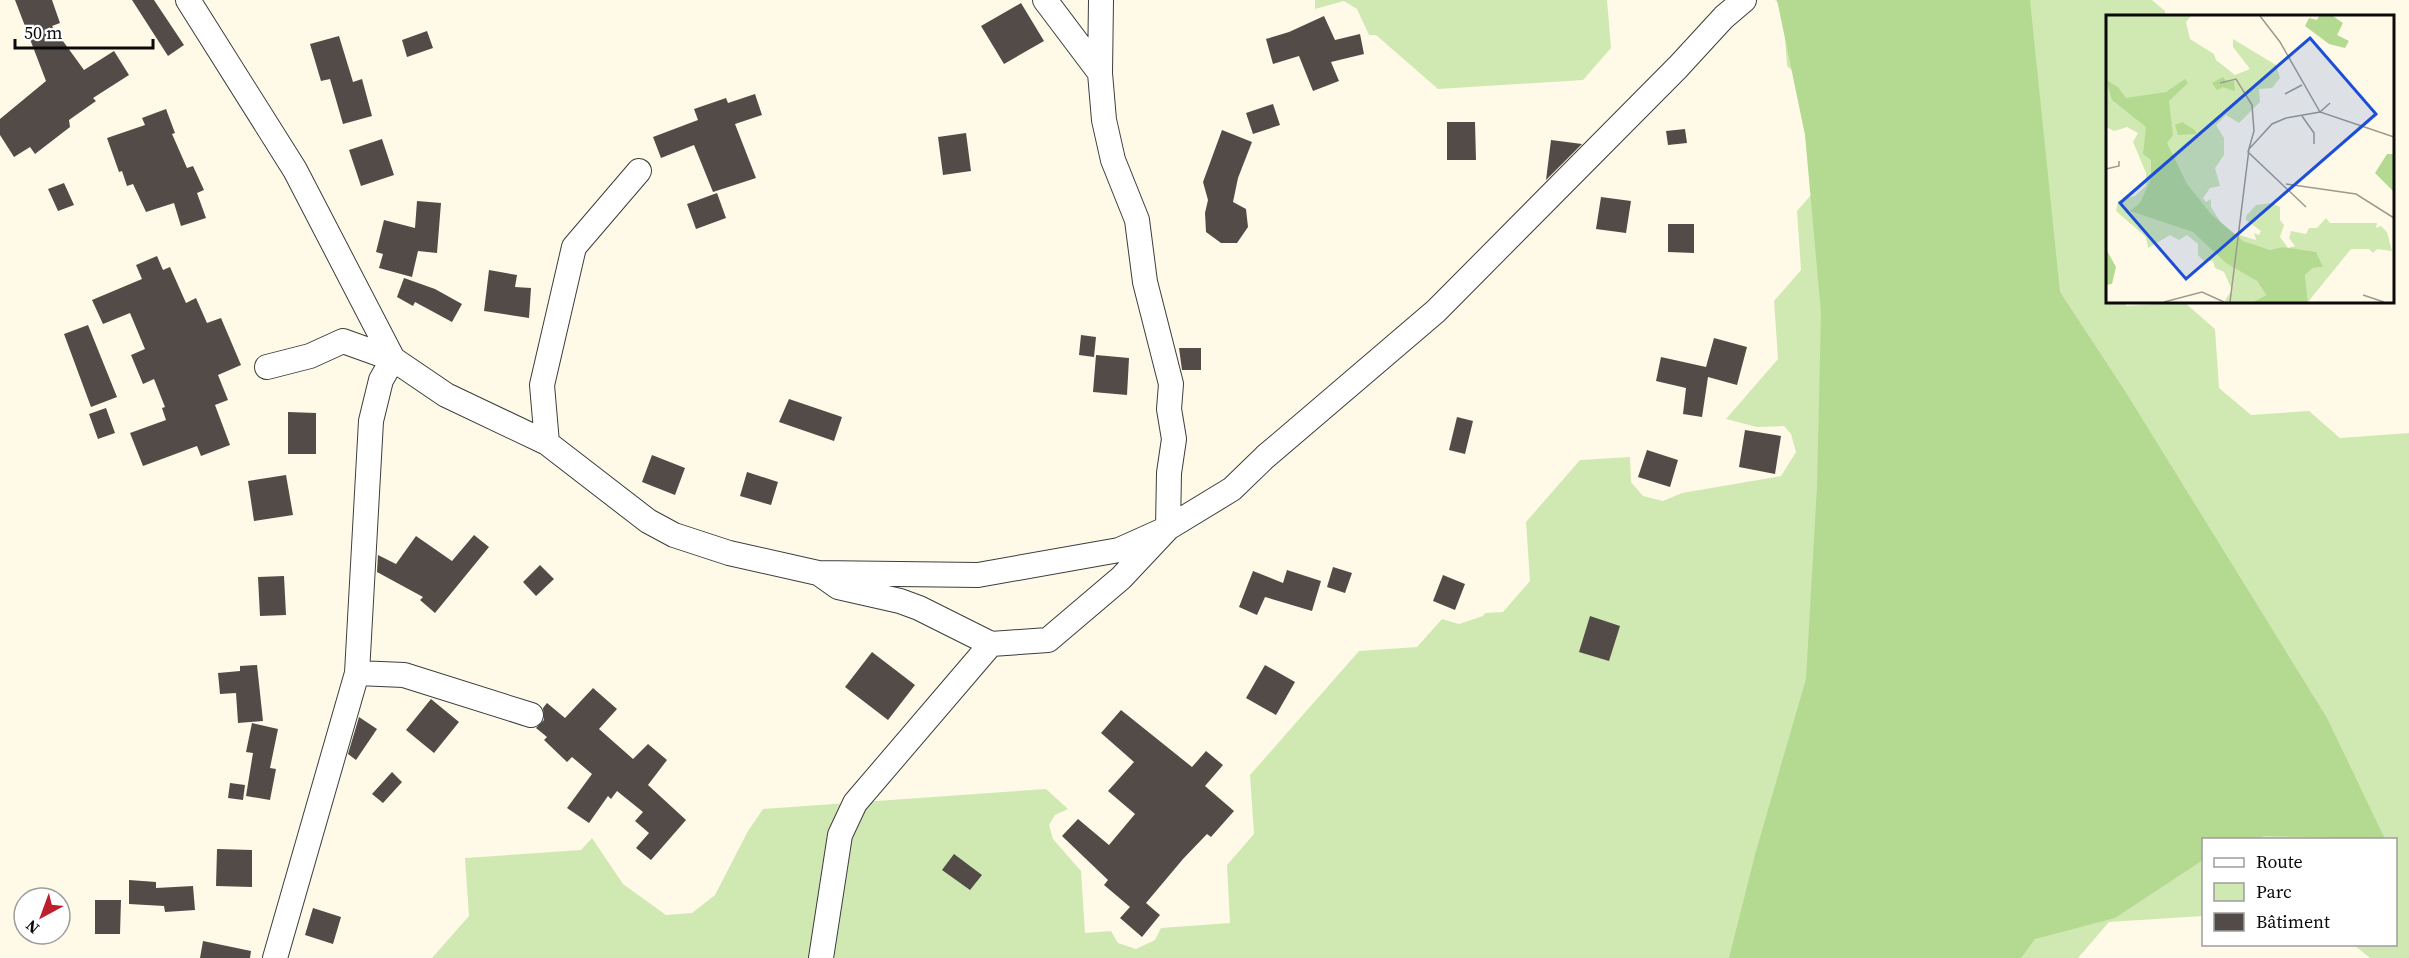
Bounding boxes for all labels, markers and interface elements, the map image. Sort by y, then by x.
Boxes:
scale bar [15,12,153,50]
inset map [2106,15,2394,303]
text: 50 m [24,20,62,45]
legend [2202,838,2397,946]
text: Route [2256,849,2303,874]
text: Parc [2256,879,2292,904]
north arrow [12,886,72,946]
text: Bâtiment [2256,909,2330,934]
text: N [20,915,44,939]

